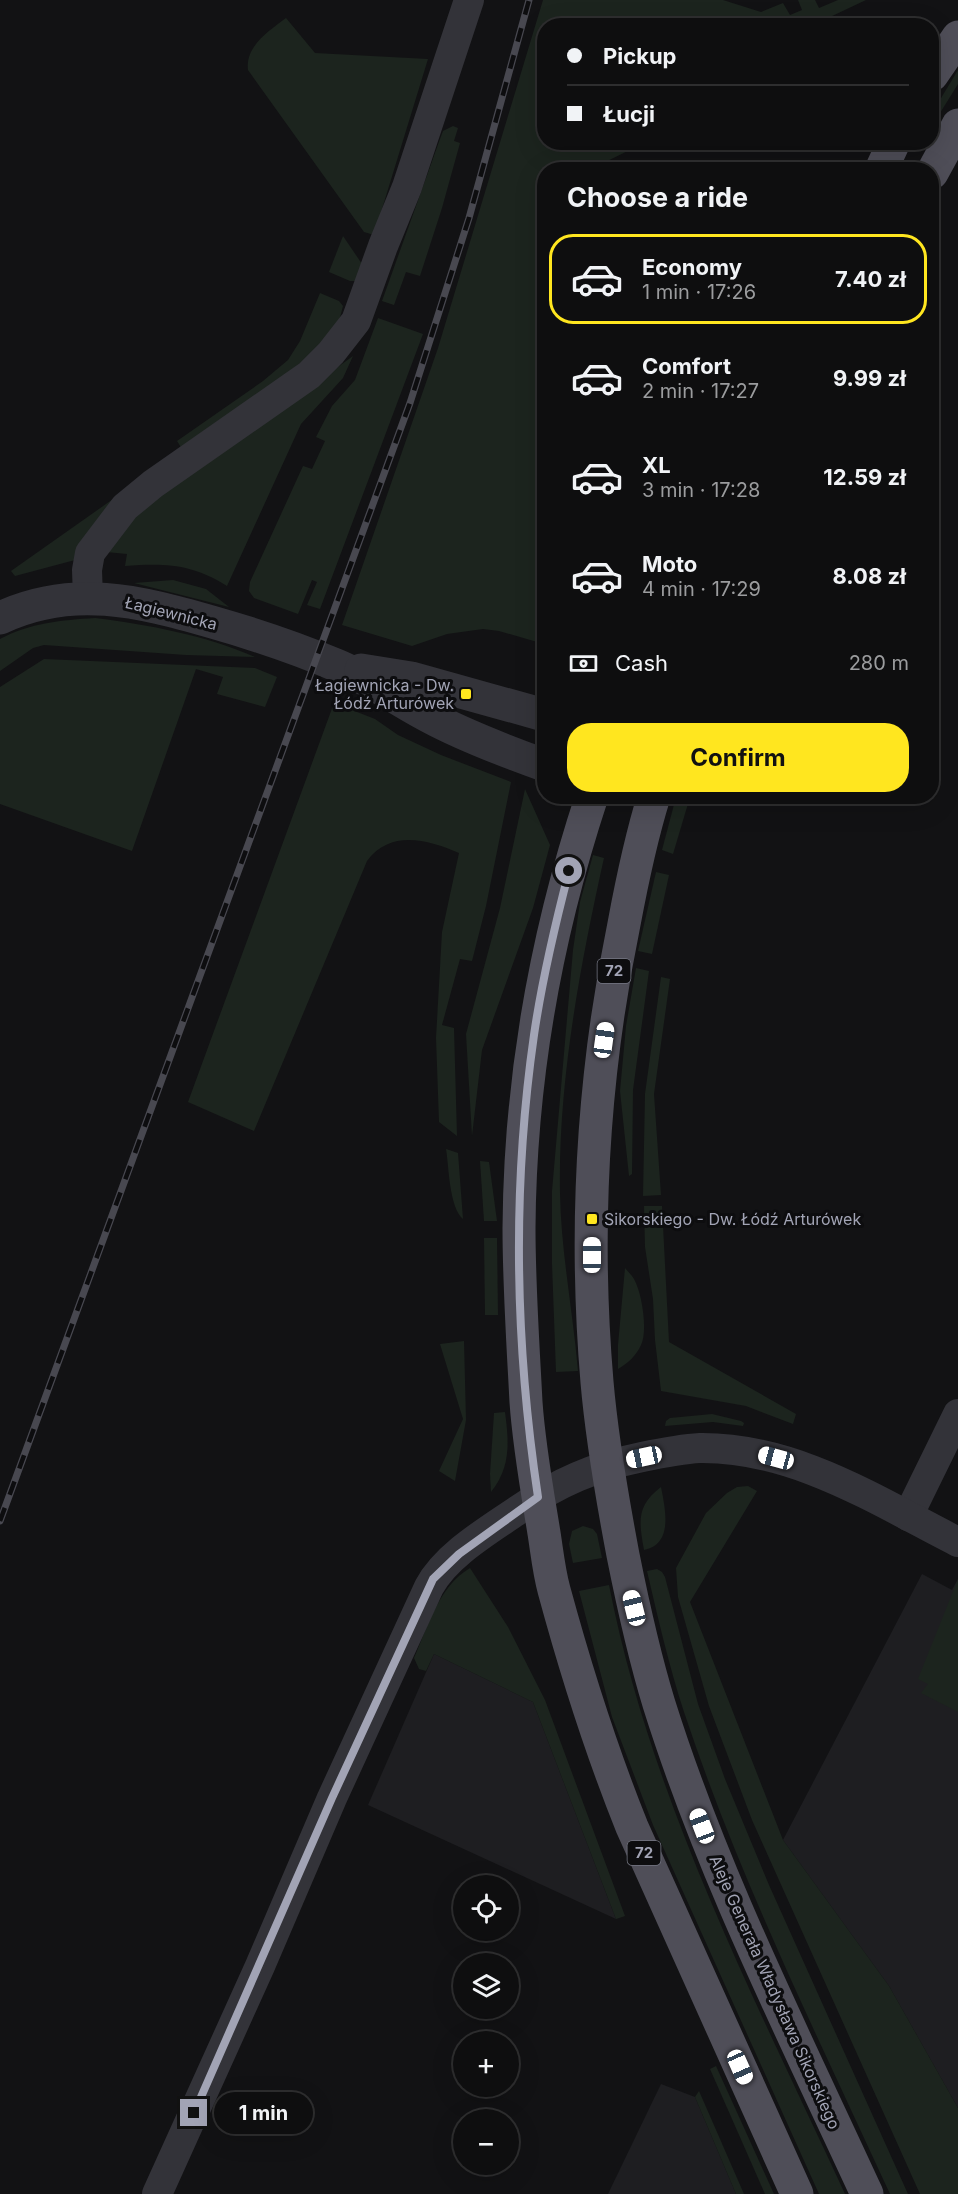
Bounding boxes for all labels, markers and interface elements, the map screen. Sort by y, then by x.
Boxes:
text: Pickup [603,43,677,69]
text: Łucji [603,101,655,127]
text: Choose a ride [567,181,748,214]
icon: car [570,252,624,306]
text: Economy [642,254,742,280]
text: 7.40 zł [835,266,906,292]
text: 1 min · 17:26 [642,280,756,304]
icon: car [570,351,624,405]
text: Comfort [642,353,731,379]
text: 9.99 zł [833,365,906,391]
text: 2 min · 17:27 [642,379,759,403]
icon: car [570,450,624,504]
text: XL [642,452,671,478]
text: 12.59 zł [823,464,906,490]
text: 3 min · 17:28 [642,478,760,502]
icon: car [570,549,624,603]
text: Moto [642,551,697,577]
text: 8.08 zł [833,563,906,589]
text: 4 min · 17:29 [642,577,761,601]
street label: Łagiewnicka [123,592,219,634]
icon: cash [567,647,600,680]
text: Cash [615,650,668,676]
text: 280 m [849,651,909,675]
place label: Łagiewnicka - Dw. Łódź Arturówek [315,675,454,713]
marker: Łagiewnicka - Dw. Łódź Arturówek [459,687,473,701]
button: Confirm [567,723,909,792]
route start [555,857,582,884]
road number: 72 [598,959,630,983]
car [593,1021,615,1059]
place label: Sikorskiego - Dw. Łódź Arturówek [604,1209,861,1229]
marker: Sikorskiego - Dw. Łódź Arturówek [585,1212,599,1226]
car [583,1237,601,1273]
car [625,1444,663,1470]
car [756,1445,796,1471]
car [621,1588,647,1628]
car [687,1806,717,1846]
road number: 72 [628,1841,660,1865]
street label: Aleje Generała Władysława Sikorskiego [705,1852,845,2132]
map controls [453,1875,519,2175]
button: locate [453,1875,519,1941]
button: layers [453,1953,519,2019]
button: + [453,2031,519,2097]
car [724,2047,756,2087]
callout: 1 min [215,2092,314,2134]
route end [180,2099,207,2126]
text: 1 min [239,2101,288,2125]
button: − [453,2109,519,2175]

